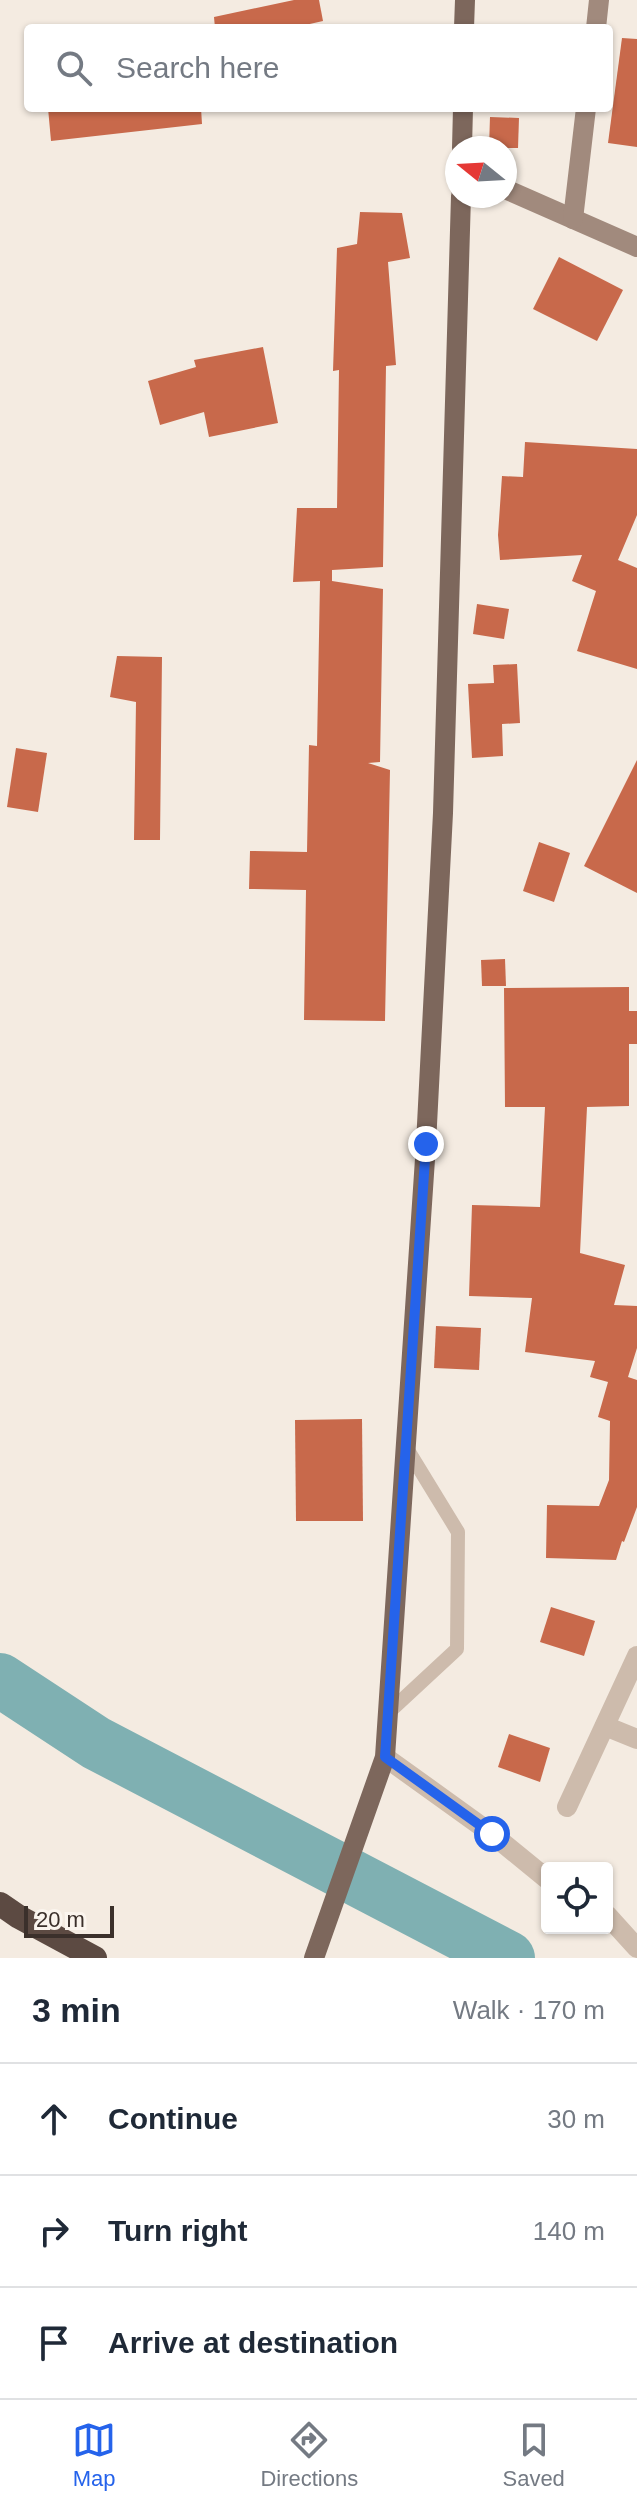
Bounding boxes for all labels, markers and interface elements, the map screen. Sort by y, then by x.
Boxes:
search box [24,24,613,112]
icon: search [52,46,96,90]
text: Search here [116,51,279,84]
north arrow [445,136,517,208]
route end [408,1126,444,1162]
route start [474,1816,510,1852]
map controls [541,1862,613,1934]
button: locate [541,1862,613,1934]
scale bar [24,1902,114,1938]
text: 20 m [36,1907,85,1932]
text: 3 min [32,1991,121,2029]
text: Walk · 170 m [453,1995,605,2025]
icon: ahead [32,2097,76,2141]
text: Continue [108,2102,238,2135]
text: 30 m [547,2104,605,2134]
icon: right [32,2209,76,2253]
text: Turn right [108,2214,247,2247]
text: 140 m [533,2216,605,2246]
icon: arrive [32,2321,76,2365]
text: Arrive at destination [108,2326,398,2359]
tab: Map [72,2418,116,2492]
tab: Directions [260,2418,358,2492]
tab: Saved [502,2418,565,2492]

